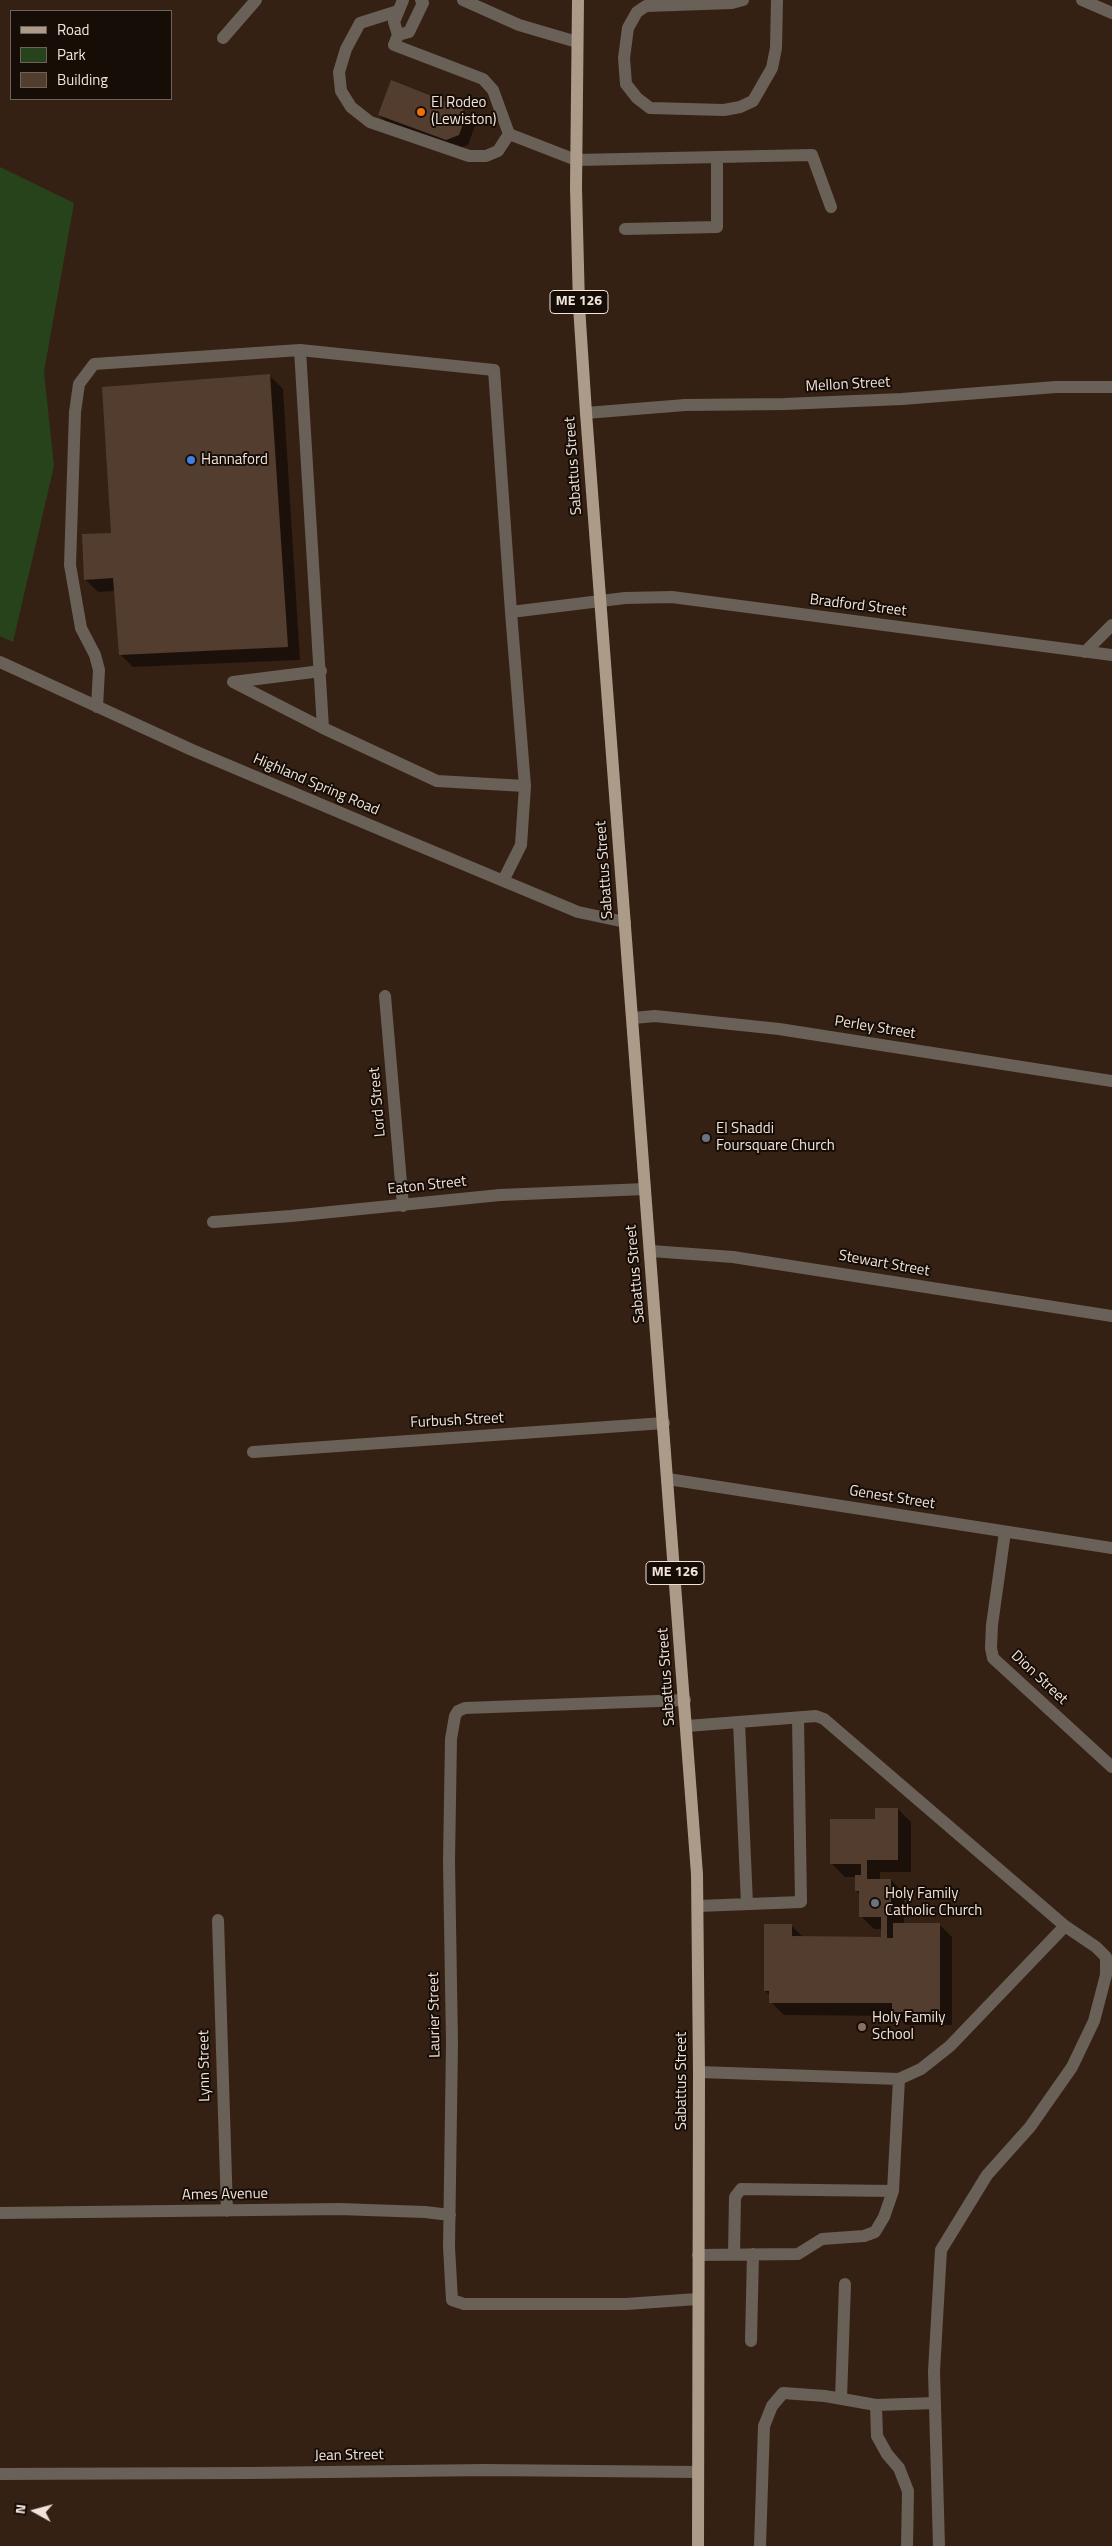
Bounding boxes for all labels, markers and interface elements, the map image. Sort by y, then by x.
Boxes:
legend [10,10,172,100]
text: Road [57,18,89,41]
text: Park [57,43,86,66]
text: Building [57,68,108,91]
place label: El Rodeo (Lewiston) [431,94,496,129]
marker: El Rodeo (Lewiston) [415,106,427,118]
road number: ME 126 [550,290,608,314]
street label: Mellon Street [805,374,891,396]
street label: Sabattus Street [562,416,586,516]
place label: Hannaford [201,451,268,469]
marker: Hannaford [185,454,197,466]
street label: Bradford Street [809,591,907,621]
street label: Highland Spring Road [250,750,382,820]
street label: Sabattus Street [593,820,617,920]
street label: Perley Street [833,1013,917,1043]
street label: Lord Street [366,1066,390,1138]
place label: El Shaddi Foursquare Church [716,1120,835,1155]
marker: El Shaddi Foursquare Church [700,1132,712,1144]
street label: Eaton Street [387,1173,467,1199]
street label: Sabattus Street [623,1224,649,1324]
street label: Stewart Street [837,1247,931,1281]
street label: Furbush Street [410,1410,504,1432]
street label: Genest Street [848,1482,936,1514]
road number: ME 126 [646,1562,704,1585]
street label: Sabattus Street [655,1627,679,1727]
street label: Dion Street [1007,1647,1071,1709]
place label: Holy Family Catholic Church [885,1885,982,1920]
marker: Holy Family Catholic Church [869,1897,881,1909]
street label: Laurier Street [425,1972,445,2058]
place label: Holy Family School [872,2009,945,2044]
marker: Holy Family School [856,2021,868,2033]
street label: Lynn Street [195,2030,215,2102]
street label: Sabattus Street [673,2032,691,2130]
street label: Ames Avenue [182,2185,268,2205]
street label: Jean Street [314,2446,384,2466]
north arrow [10,2486,60,2536]
text: N [9,2503,31,2515]

